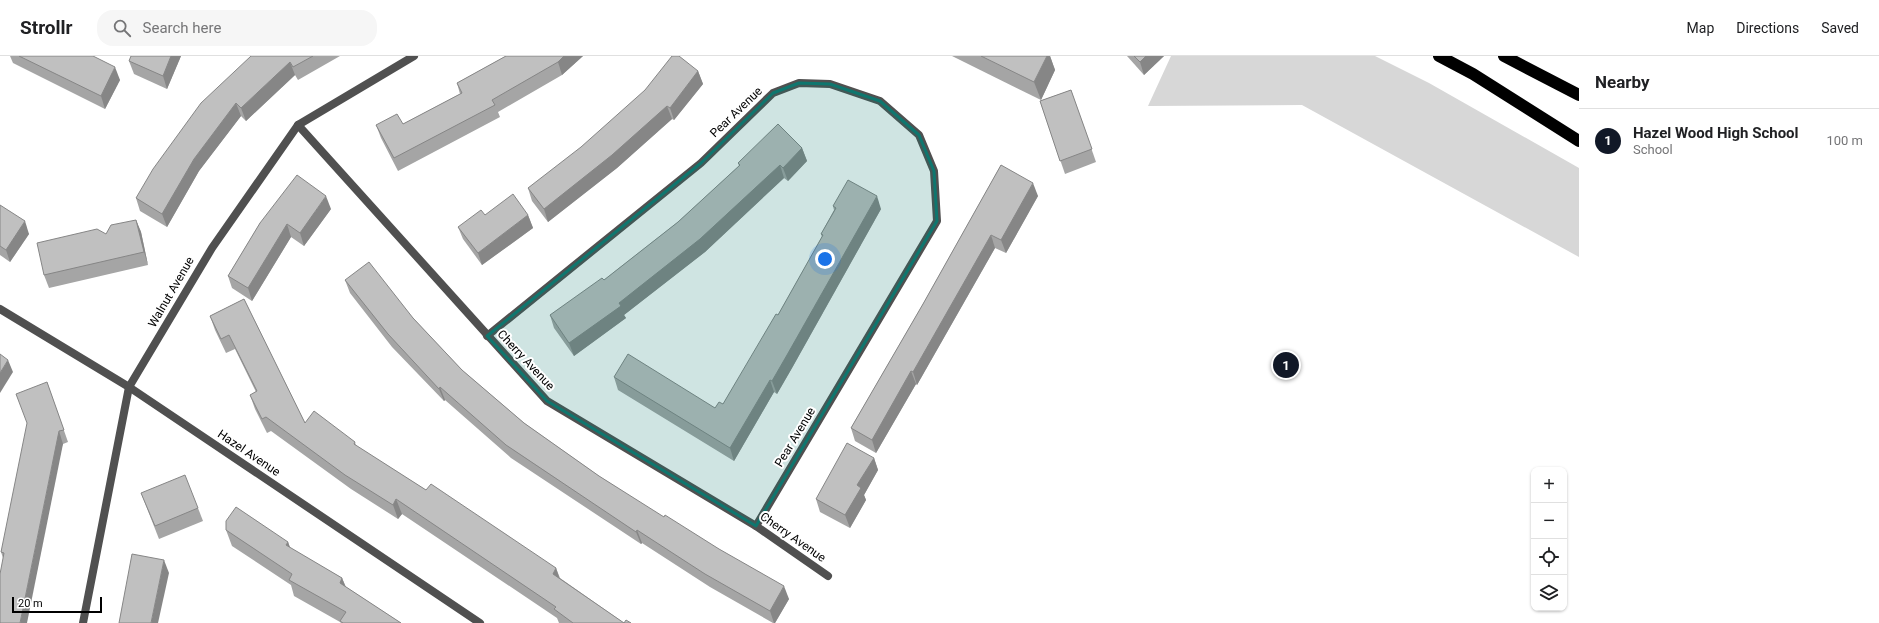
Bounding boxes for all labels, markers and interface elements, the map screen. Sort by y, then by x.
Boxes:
search box [97,10,377,46]
text: Strollr [20,16,73,39]
icon: search [111,17,133,39]
text: Search here [143,19,221,37]
text: Map [1687,20,1714,36]
text: Directions [1736,20,1799,36]
text: Saved [1821,20,1859,36]
text: Nearby [1595,72,1650,92]
street label: Pear Avenue [707,84,765,140]
text: Hazel Wood High School [1633,124,1799,142]
text: 1 [1604,133,1612,148]
text: 100 m [1826,133,1863,148]
text: School [1633,142,1673,157]
your location [815,249,835,269]
street label: Walnut Avenue [145,254,197,330]
street label: Cherry Avenue [495,327,557,393]
pin: 1 [1273,350,1299,380]
street label: Pear Avenue [772,405,818,469]
street label: Hazel Avenue [215,427,283,479]
map controls [1531,467,1567,611]
button: + [1531,467,1567,503]
button: − [1531,503,1567,539]
street label: Cherry Avenue [757,509,829,565]
button: locate [1531,539,1567,575]
button: layers [1531,575,1567,611]
scale bar [12,595,102,614]
text: 20 m [18,597,43,610]

